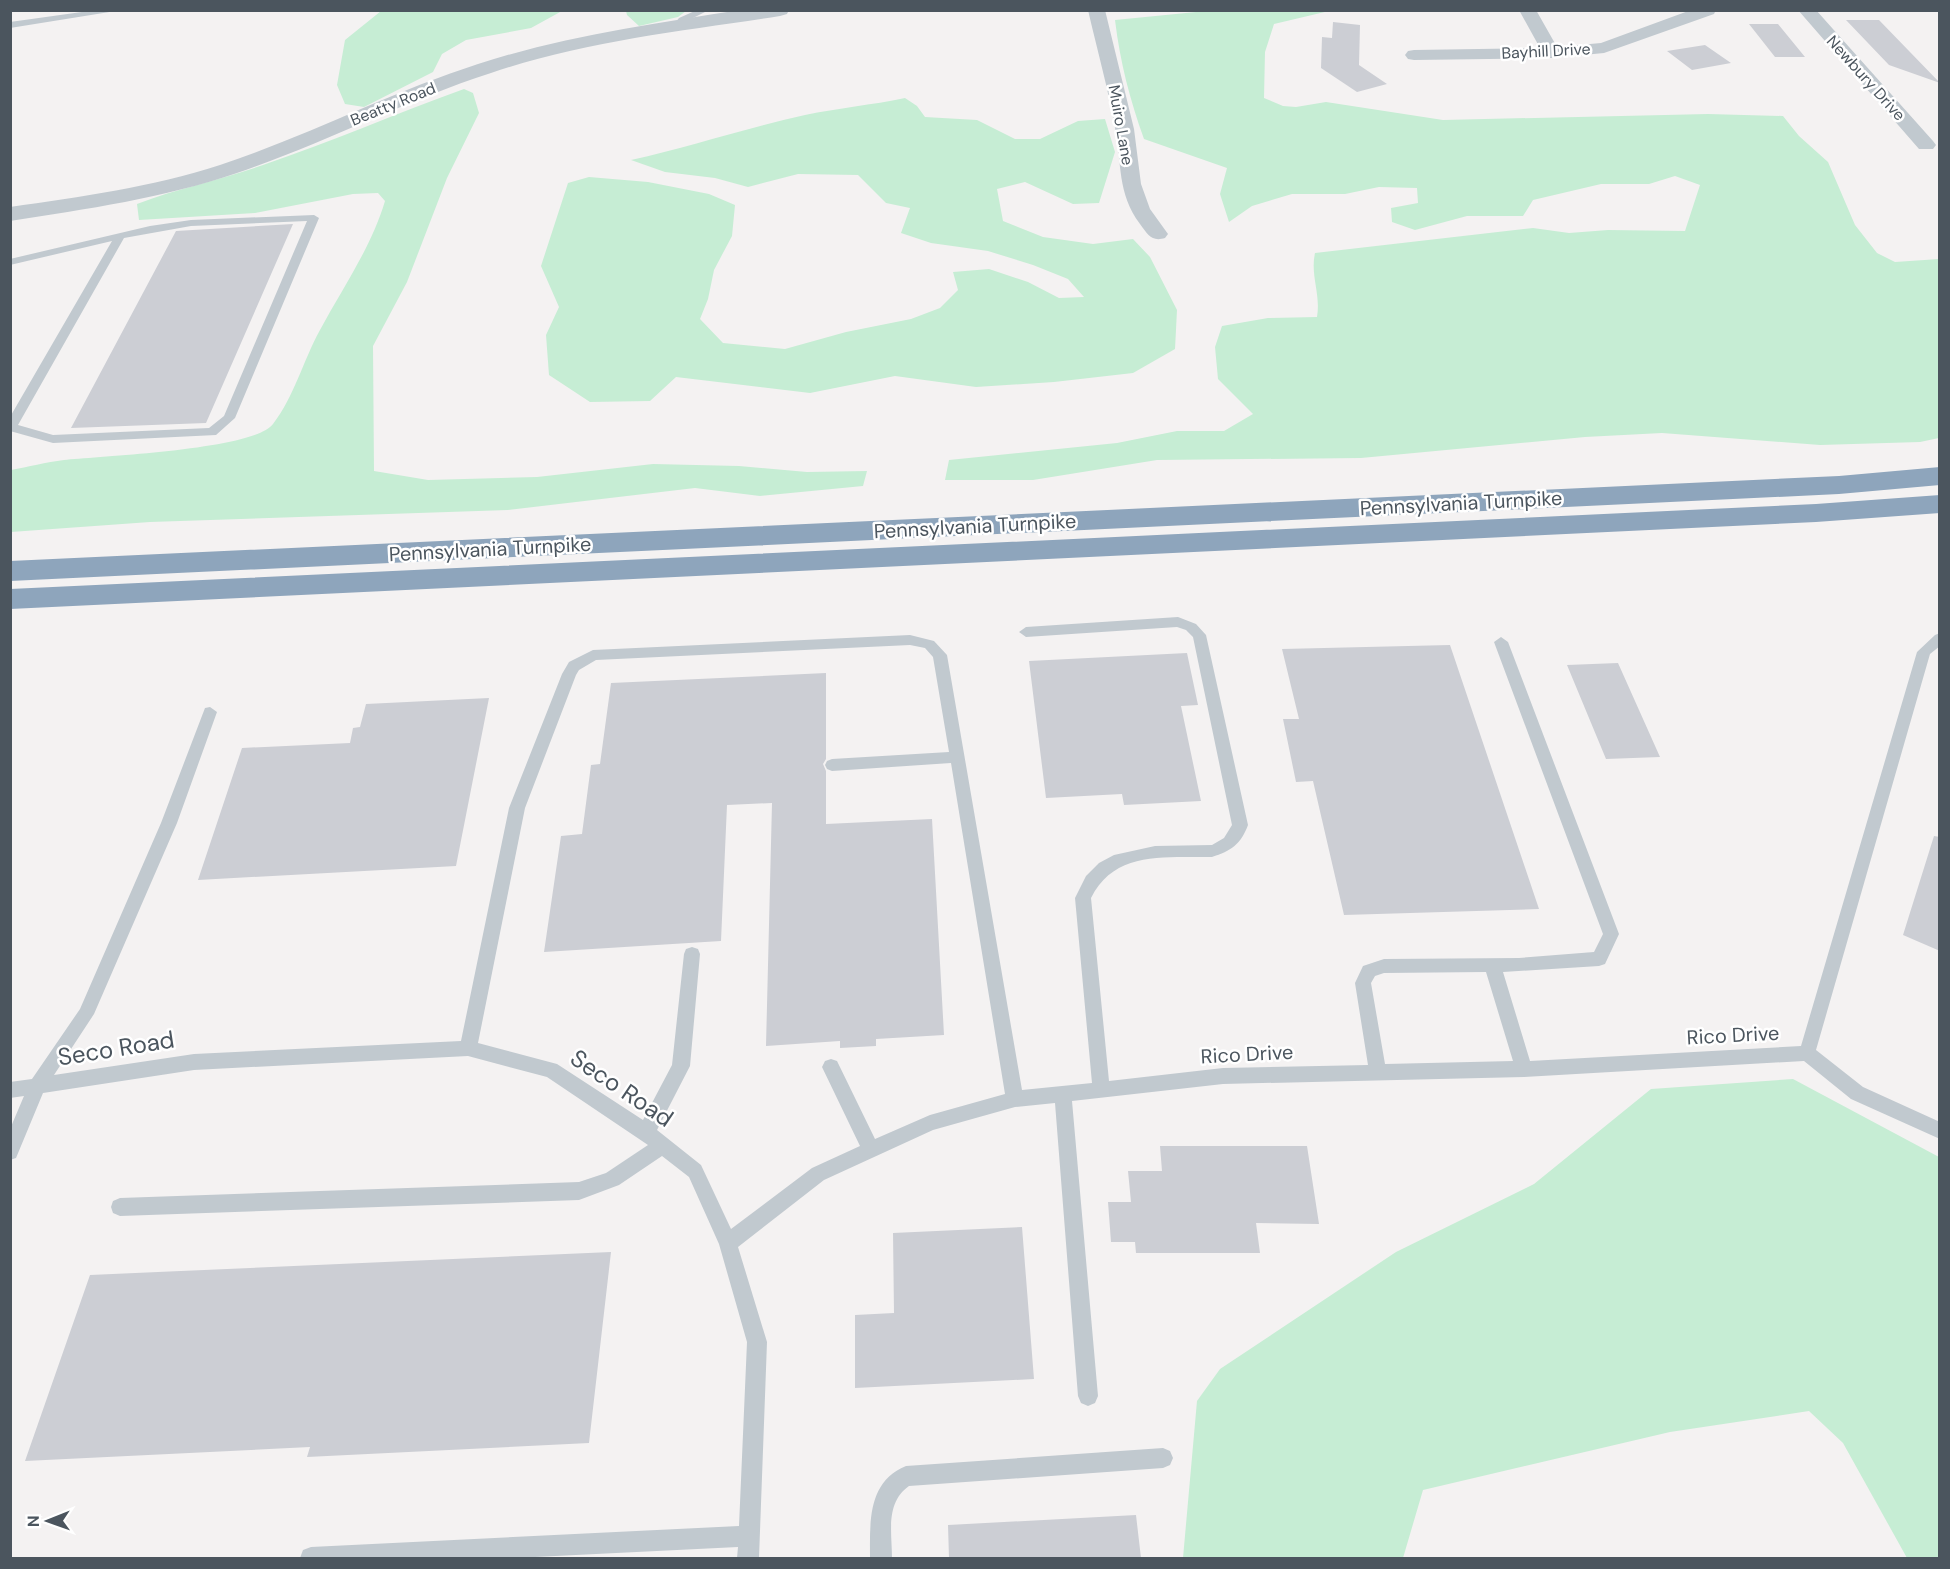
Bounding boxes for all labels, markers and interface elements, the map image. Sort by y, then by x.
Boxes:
street label: Newbury Drive [1822,31,1910,125]
street label: Bayhill Drive [1501,38,1591,64]
street label: Beatty Road [347,77,439,131]
street label: Muiro Lane [1104,83,1138,167]
street label: Pennsylvania Turnpike [1359,485,1563,521]
street label: Pennsylvania Turnpike [873,508,1077,544]
street label: Pennsylvania Turnpike [388,531,592,567]
street label: Rico Drive [1686,1020,1780,1050]
street label: Seco Road [55,1023,177,1073]
street label: Rico Drive [1200,1039,1294,1069]
street label: Seco Road [565,1042,679,1134]
north arrow [18,1491,78,1551]
text: N [23,1515,44,1527]

